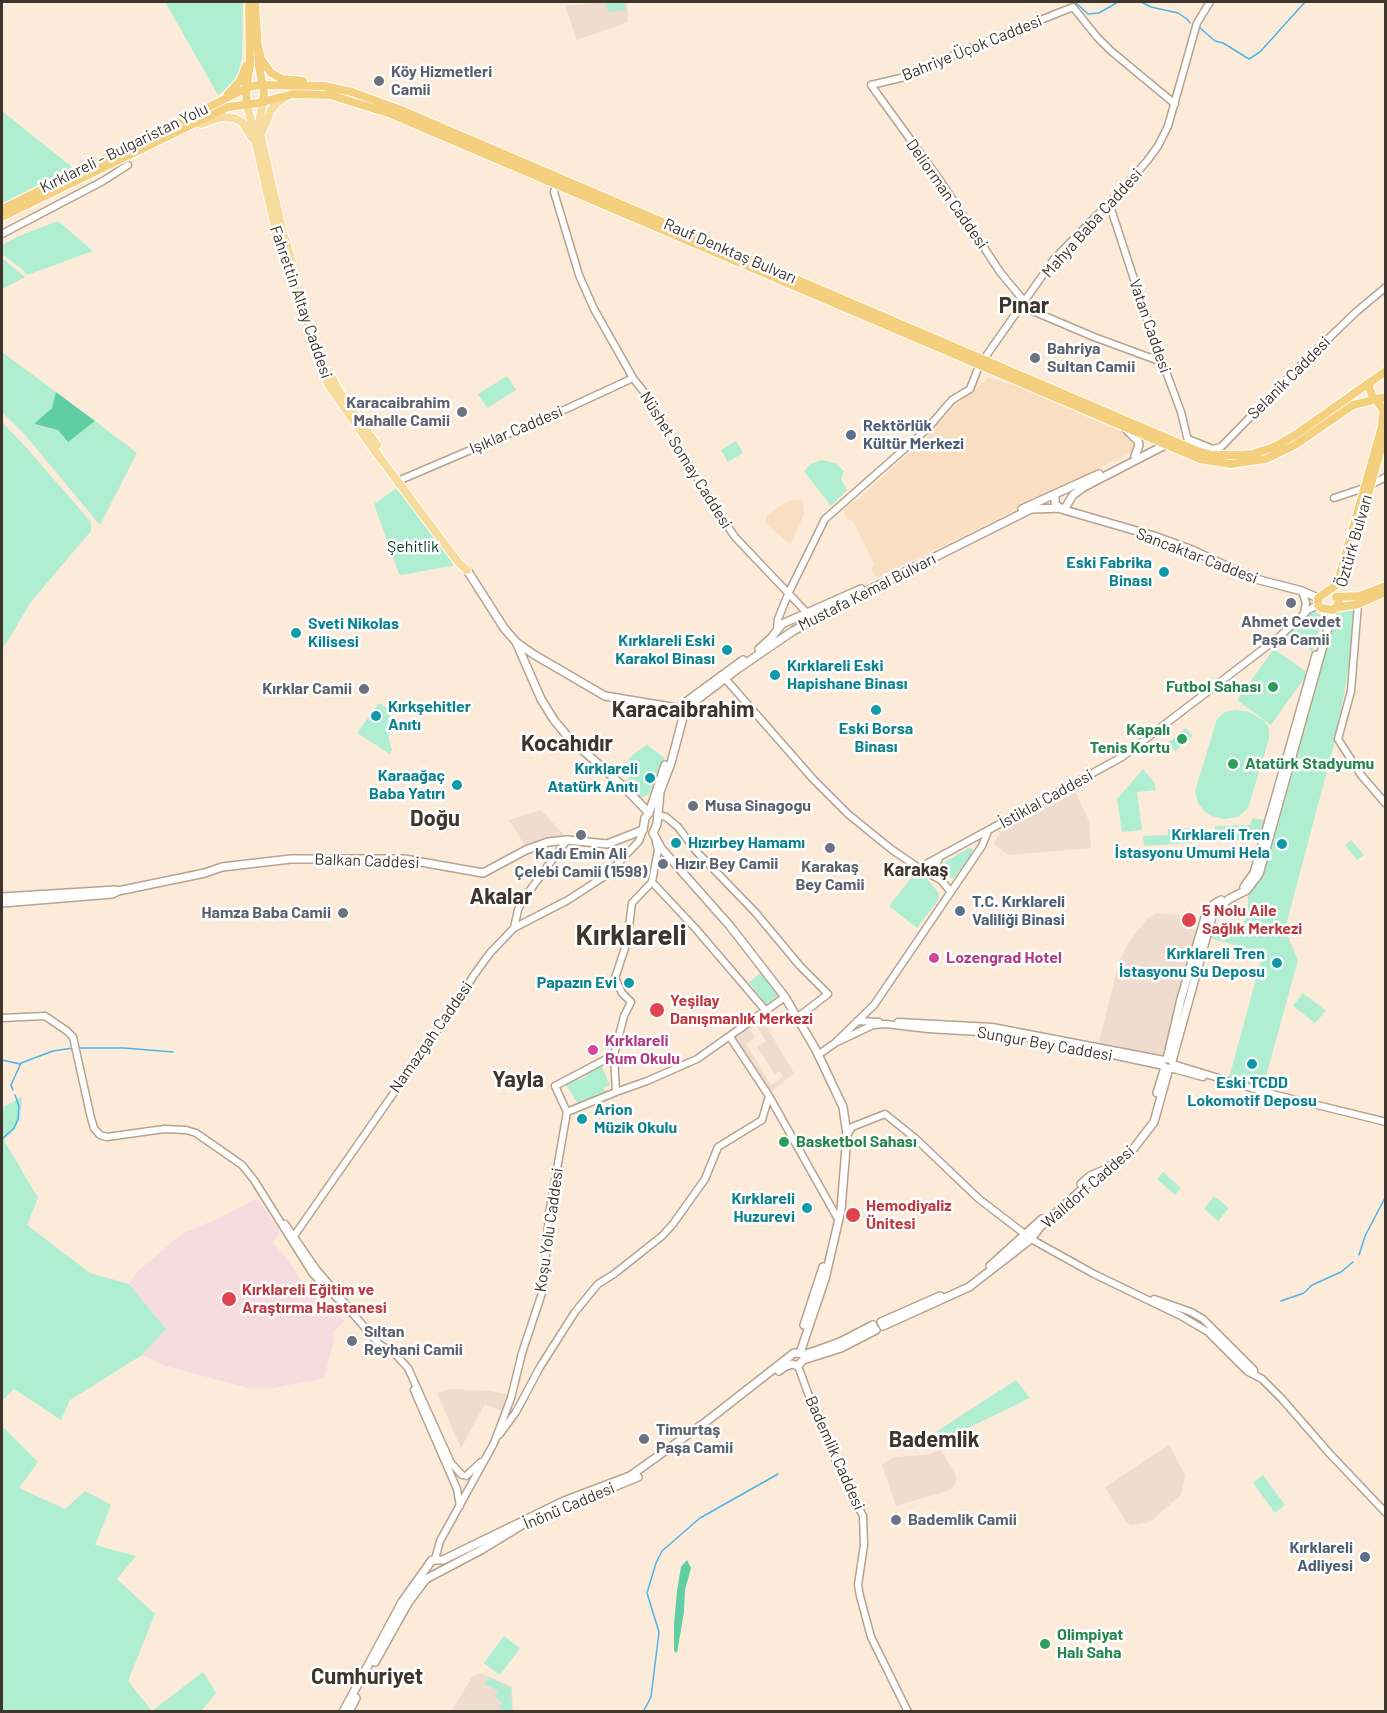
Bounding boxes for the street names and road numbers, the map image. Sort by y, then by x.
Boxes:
street label: Bahriye Üçok Caddesi [899,11,1045,85]
street label: Kırklareli - Bulgaristan Yolu [37,99,211,197]
street label: Deliorman Caddesi [902,136,992,252]
street label: Mahya Baba Caddesi [1038,164,1146,282]
street label: Rauf Denktaş Bulvarı [661,214,799,288]
street label: Fahrettin Altay Caddesi [266,223,336,381]
street label: Vatan Caddesi [1125,277,1175,375]
street label: Selanik Caddesi [1244,333,1334,423]
street label: Nüshet Somay Caddesi [636,388,736,532]
street label: Işıklar Caddesi [466,402,566,458]
street label: Öztürk Bulvarı [1332,492,1376,590]
street label: Sancaktar Caddesi [1133,524,1261,588]
street label: Mustafa Kemal Bulvarı [795,549,939,635]
street label: İstiklal Caddesi [996,765,1096,833]
street label: Balkan Caddesi [314,850,420,872]
street label: Namazgah Caddesi [385,978,477,1096]
street label: Sungur Bey Caddesi [976,1023,1114,1065]
street label: Walldorf Caddesi [1038,1141,1138,1233]
street label: Koşu Yolu Caddesi [531,1167,567,1293]
street label: Bademlik Caddesi [801,1393,869,1513]
street label: İnönü Caddesi [521,1478,617,1534]

